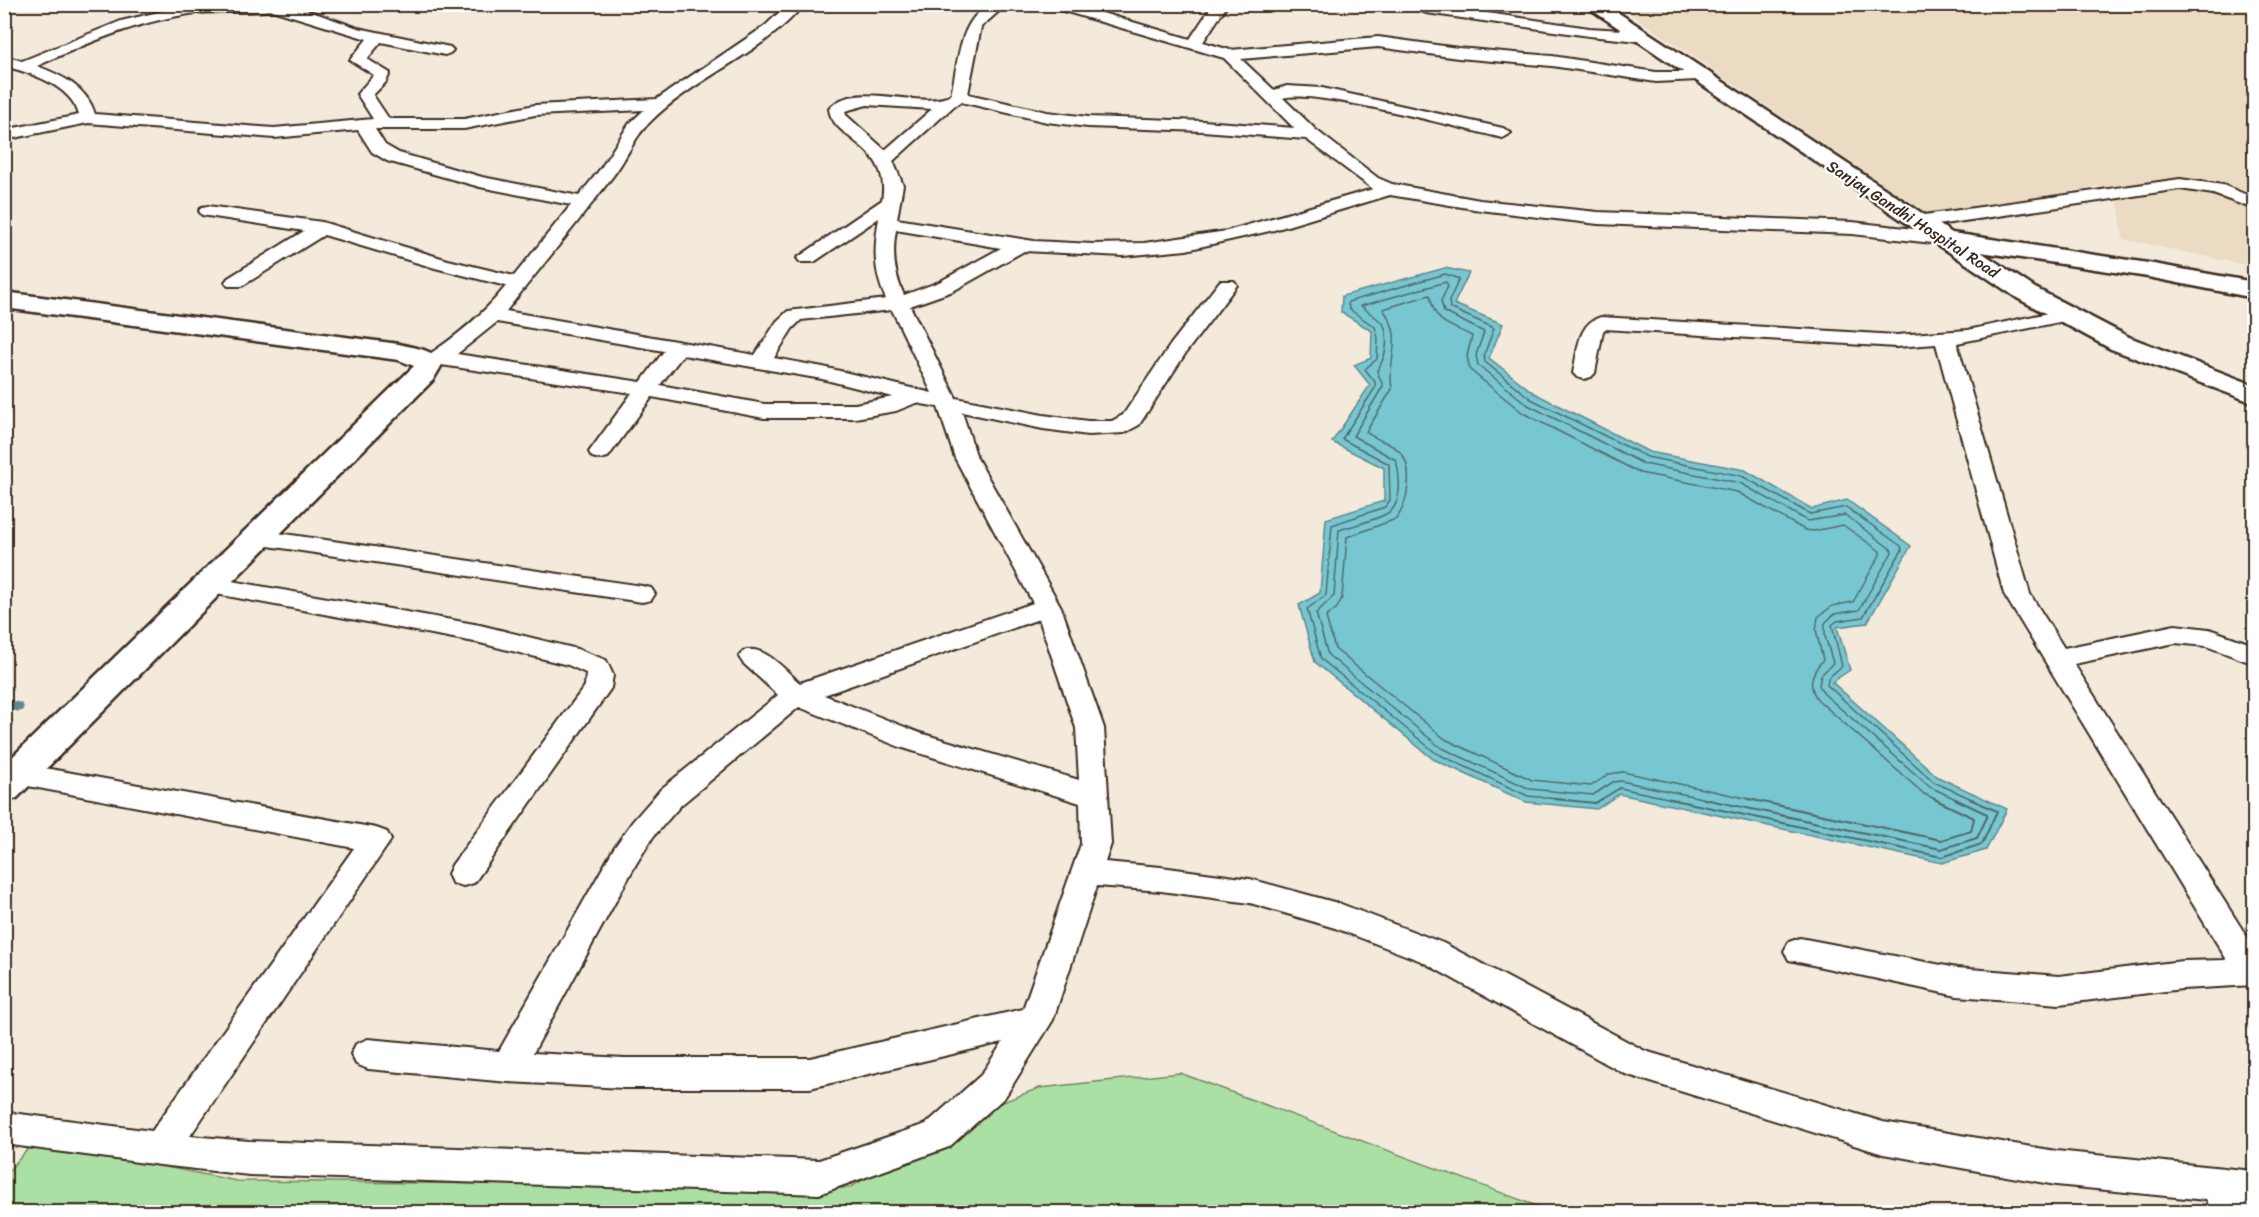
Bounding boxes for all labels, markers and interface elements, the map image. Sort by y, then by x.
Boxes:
street label: Sanjay Gandhi Hospital Road [1821,152,2007,287]

